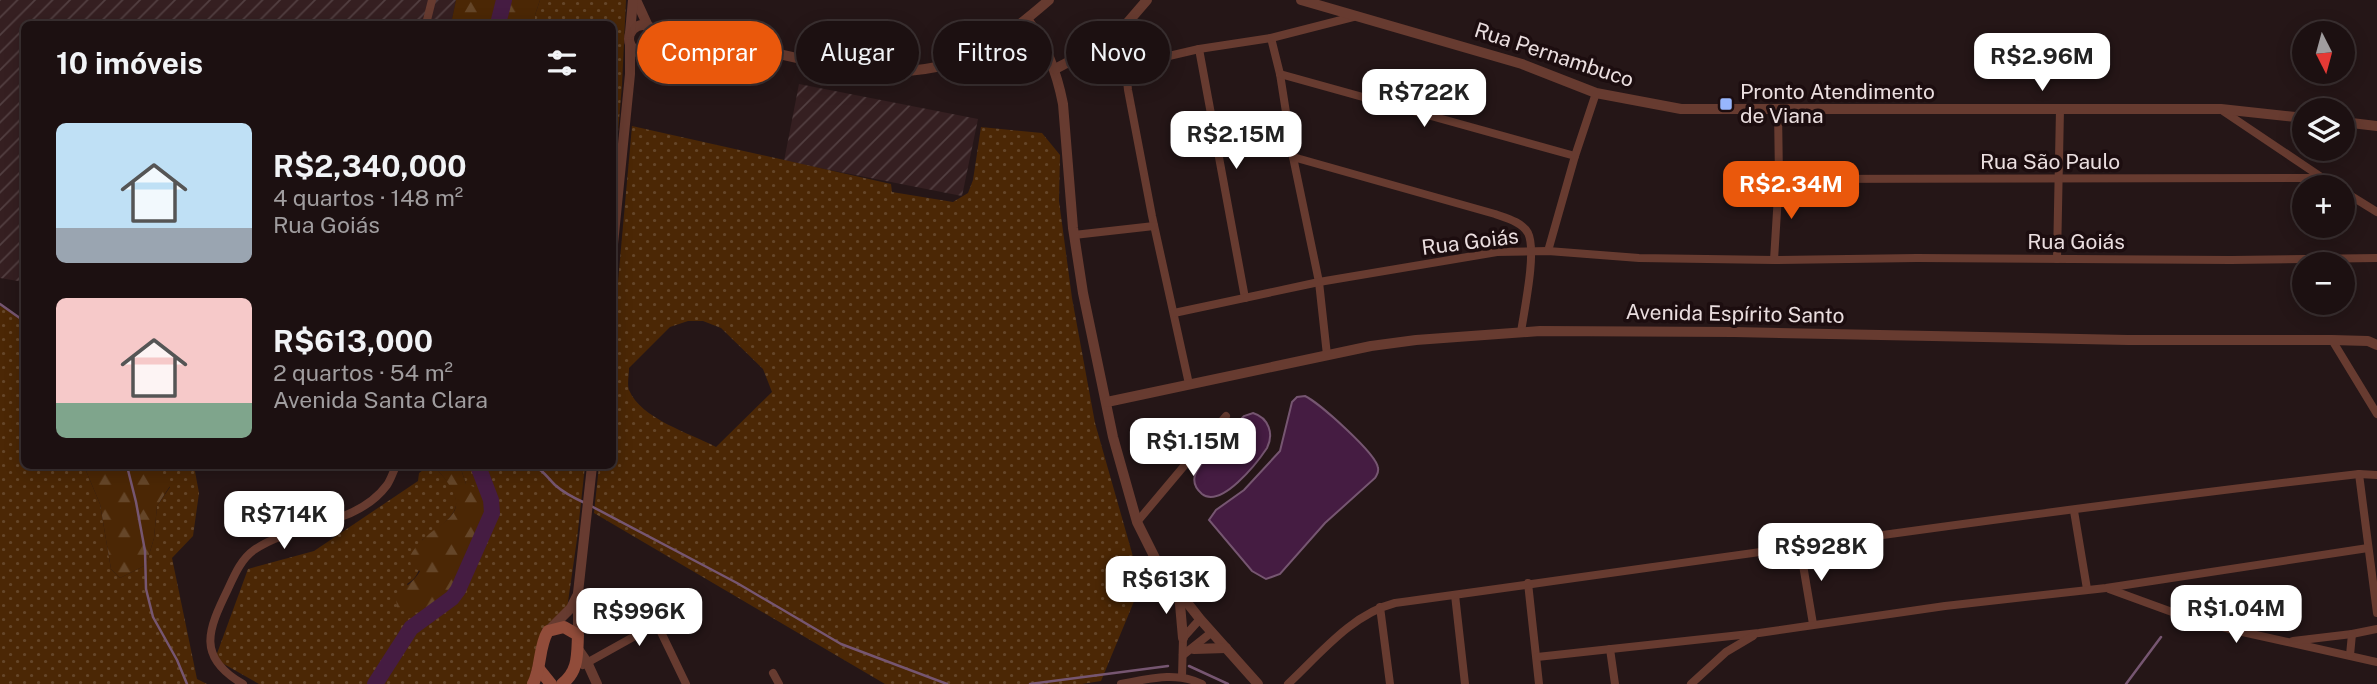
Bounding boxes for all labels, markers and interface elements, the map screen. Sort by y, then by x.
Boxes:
street label: Rua Pernambuco [1471,17,1637,92]
chip: Comprar [637,21,782,84]
chip: Alugar [796,21,919,84]
chip: Filtros [933,21,1052,84]
chip: Novo [1066,21,1170,84]
north arrow [2292,21,2356,84]
map controls [2292,21,2355,315]
pin: R$2.96M [1977,34,2107,93]
text: R$2.96M [1990,42,2094,69]
icon: filters [543,44,581,82]
text: 10 imóveis [56,45,203,81]
pin: R$722K [1367,69,1481,129]
text: R$722K [1378,78,1470,105]
place label: Pronto Atendimento de Viana [1740,79,1935,128]
marker: Pronto Atendimento de Viana [1718,96,1734,112]
button: layers [2292,98,2355,161]
pin: R$2.15M [1171,111,1301,171]
text: R$2.15M [1187,120,1285,147]
text: R$2,340,000 [273,148,467,184]
street label: Rua São Paulo [1980,149,2120,174]
icon: home [112,151,196,235]
pin: R$2.34M [1726,162,1856,221]
text: R$2.34M [1739,170,1843,197]
button: + [2292,175,2355,238]
text: 4 quartos · 148 m² [273,184,463,211]
text: Rua Goiás [273,211,380,238]
street label: Rua Goiás [1420,223,1520,260]
street label: Rua Goiás [2027,229,2125,254]
button: − [2292,252,2355,315]
street label: Avenida Espírito Santo [1625,299,1845,328]
text: R$613,000 [273,323,433,359]
icon: home [112,326,196,410]
text: 2 quartos · 54 m² [273,359,453,386]
text: Avenida Santa Clara [273,386,488,413]
pin: R$1.15M [1128,419,1258,478]
text: R$1.15M [1146,427,1240,454]
pin: R$714K [227,491,341,551]
text: R$714K [240,500,328,527]
pin: R$928K [1764,524,1878,583]
text: R$928K [1774,532,1868,559]
pin: R$613K [1109,556,1223,616]
text: R$613K [1122,565,1210,592]
pin: R$1.04M [2171,586,2301,645]
pin: R$996K [582,588,696,648]
text: R$1.04M [2187,594,2285,621]
text: R$996K [592,597,686,624]

